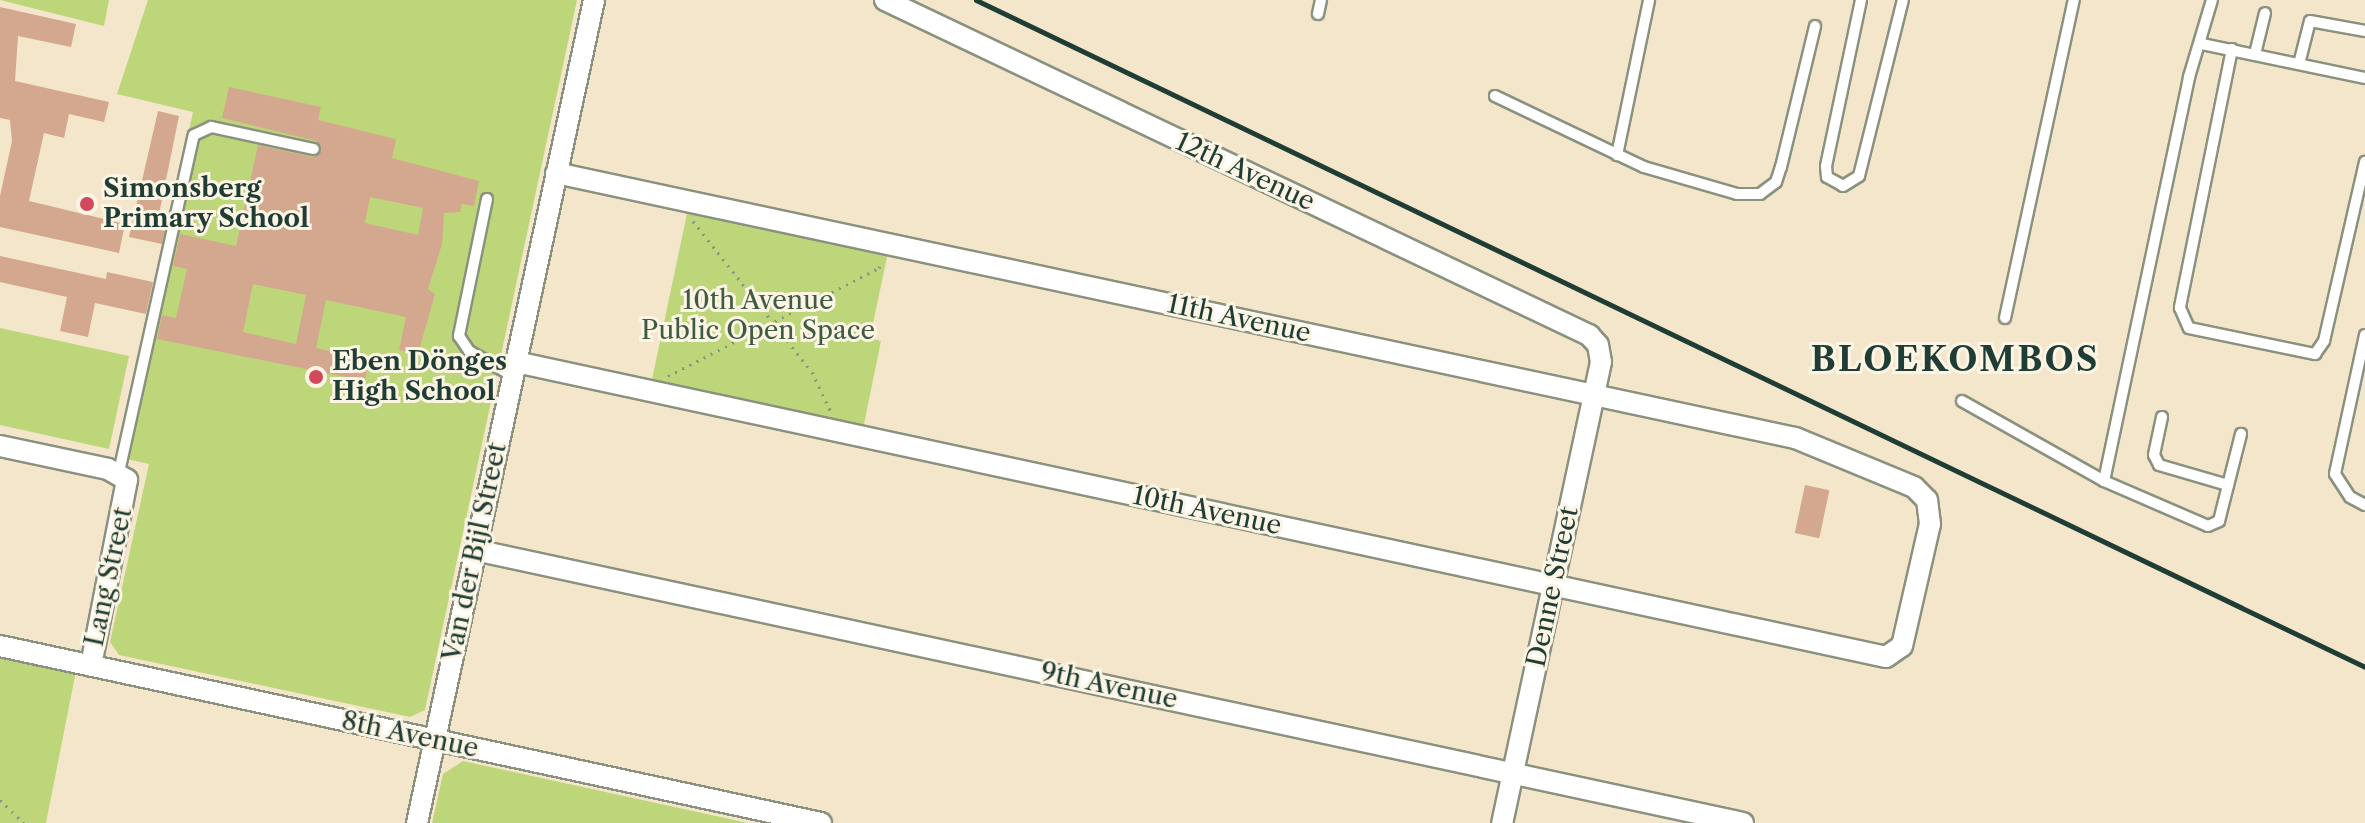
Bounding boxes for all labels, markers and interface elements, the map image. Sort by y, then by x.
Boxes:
street label: 12th Avenue [1170,126,1320,218]
place label: Simonsberg Primary School [103,173,310,234]
marker: Simonsberg Primary School [78,195,96,213]
park label: 10th Avenue Public Open Space [641,285,875,346]
street label: 11th Avenue [1164,288,1314,350]
district label: BLOEKOMBOS [1811,340,2099,380]
place label: Eben Dönges High School [332,346,507,408]
marker: Eben Dönges High School [307,368,325,386]
street label: Van der Bijl Street [437,440,513,664]
street label: 10th Avenue [1129,480,1285,542]
street label: Denne Street [1521,504,1585,670]
street label: Lang Street [79,505,139,649]
street label: 9th Avenue [1037,656,1181,716]
street label: 8th Avenue [338,705,482,765]

